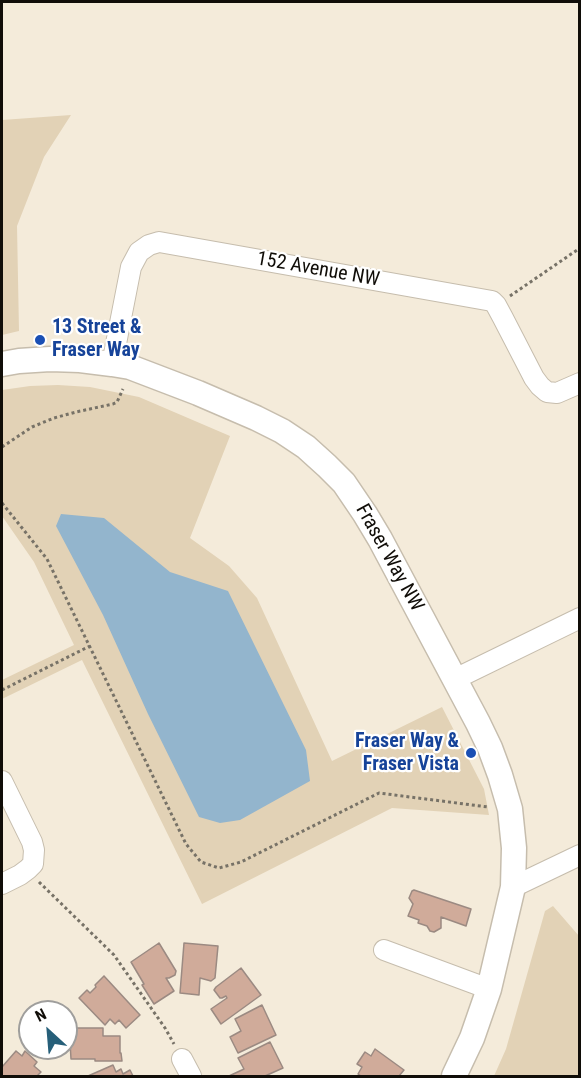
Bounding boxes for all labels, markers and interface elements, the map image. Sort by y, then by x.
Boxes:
street label: 152 Avenue NW [255,247,381,293]
place label: 13 Street & Fraser Way [52,316,142,363]
marker: 13 Street & Fraser Way [33,333,47,347]
street label: Fraser Way NW [350,500,428,616]
place label: Fraser Way & Fraser Vista [355,730,459,777]
marker: Fraser Way & Fraser Vista [464,746,478,760]
north arrow [18,1000,78,1060]
text: N [32,1004,49,1026]

